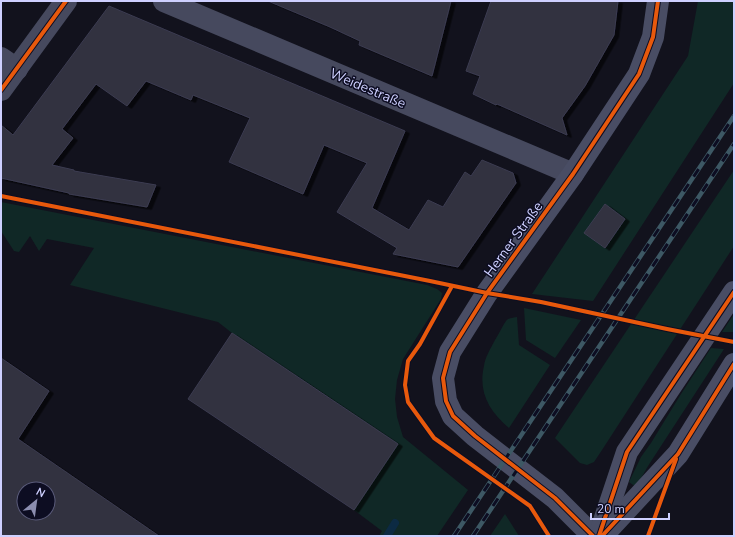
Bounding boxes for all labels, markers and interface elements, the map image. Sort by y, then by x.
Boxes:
street label: Weidestraße [327,64,409,113]
street label: Herner Straße [480,198,547,281]
north arrow [16,481,56,521]
text: N [33,484,48,501]
scale bar [591,495,669,521]
text: 20 m [597,501,625,517]

